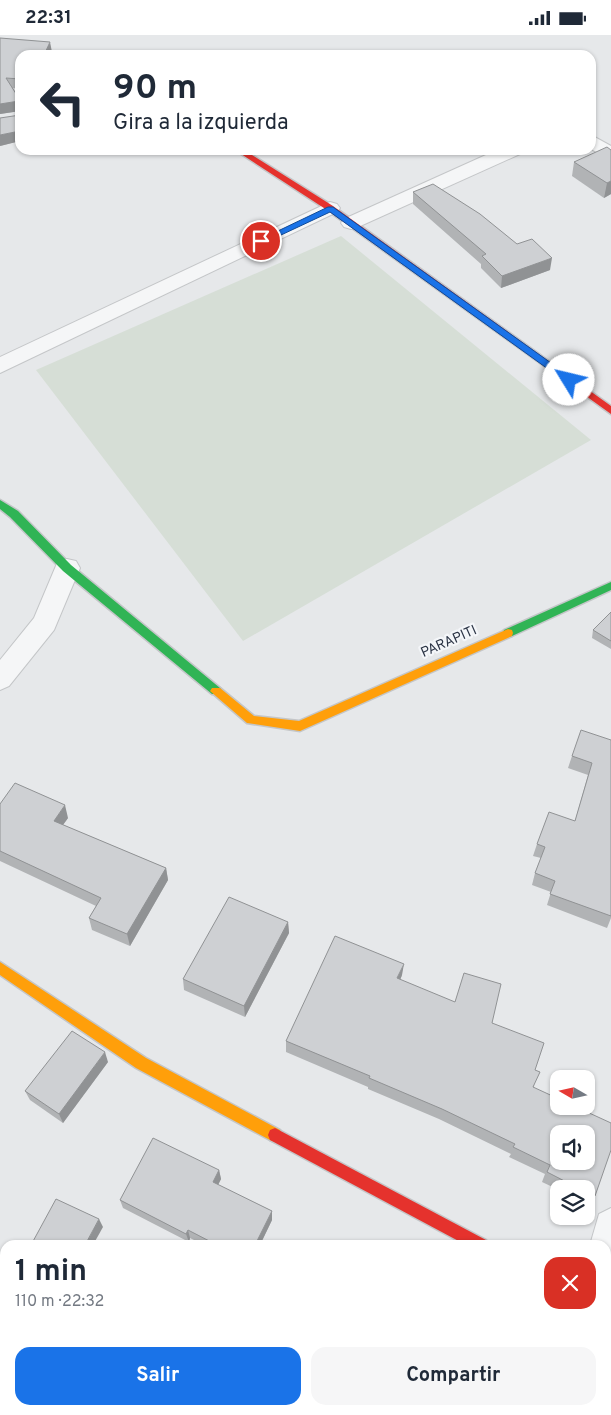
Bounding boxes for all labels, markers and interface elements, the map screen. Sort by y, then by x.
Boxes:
text: 22:31 [25,6,72,30]
text: 90 m [113,67,197,111]
icon: left [30,70,95,135]
text: Gira a la izquierda [113,110,289,137]
pin [240,220,282,262]
icon: arrive [247,227,275,255]
position arrow [542,353,594,405]
street label: PARAPITI [418,622,480,662]
north arrow [550,1070,595,1115]
map controls [550,1070,595,1225]
button: sound [550,1125,595,1170]
button: layers [550,1180,595,1225]
text: 1 min [15,1254,87,1291]
button: close [544,1257,596,1309]
text: 110 m · 22:32 [15,1292,104,1312]
button: Salir [15,1347,301,1405]
button: Compartir [311,1347,596,1405]

